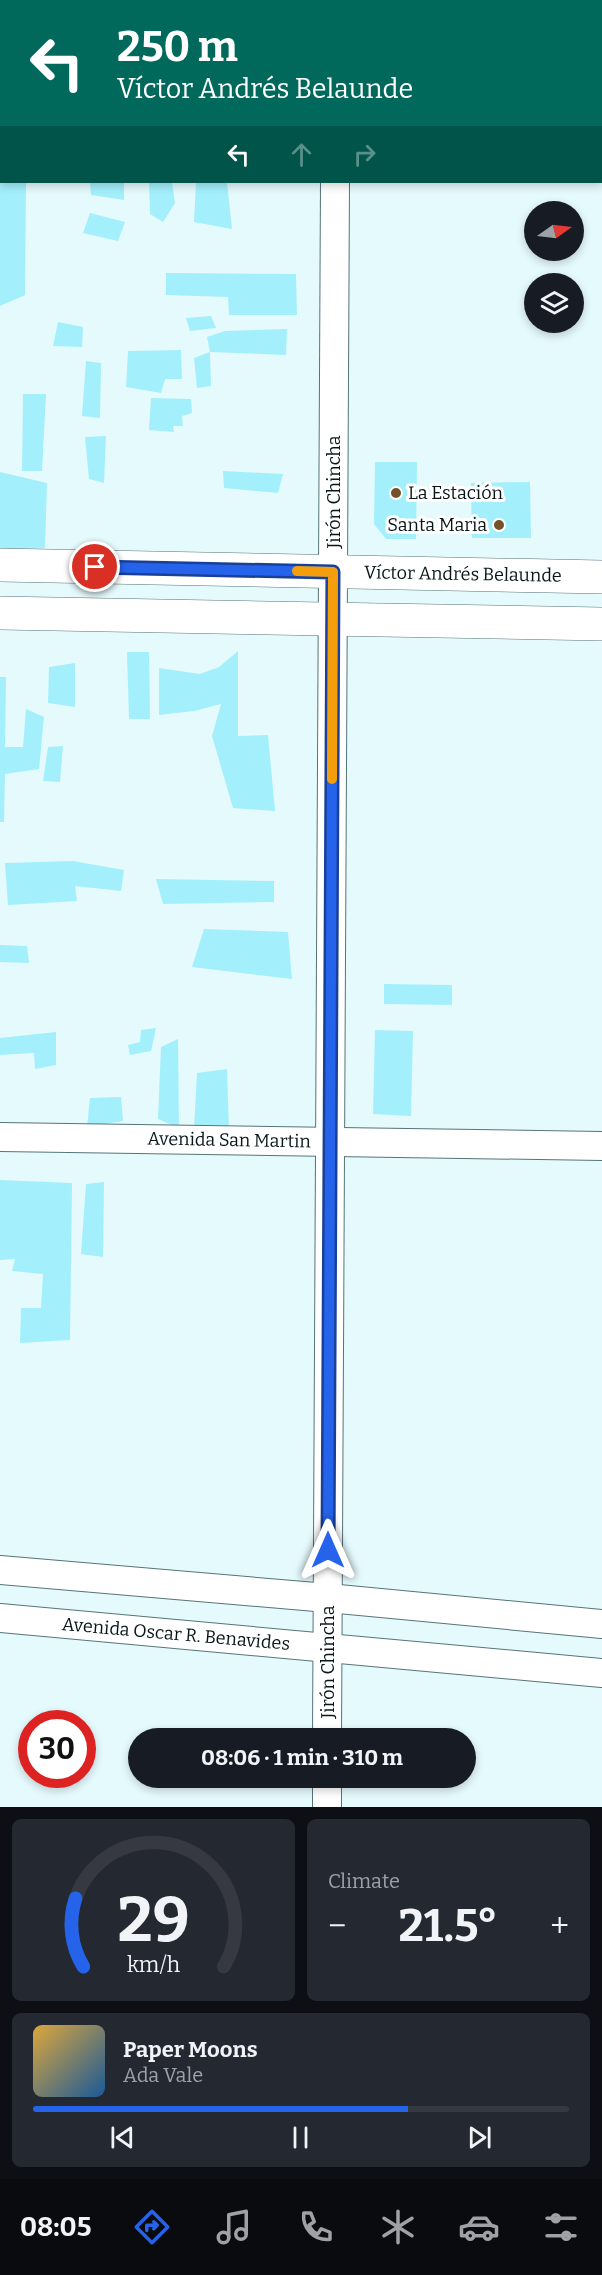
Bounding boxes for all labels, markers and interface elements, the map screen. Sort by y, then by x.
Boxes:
text: 250 m [117,22,238,72]
icon: left [18,24,96,102]
text: Víctor Andrés Belaunde [117,73,413,105]
icon: left [222,138,255,171]
icon: ahead [285,138,318,171]
icon: right [348,138,381,171]
north arrow [524,201,584,261]
map controls [524,201,584,333]
button: layers [524,273,584,333]
street label: Jirón Chincha [323,435,345,550]
place label: La Estación [408,482,504,504]
marker: La Estación [389,486,403,500]
place label: Santa Maria [387,514,487,536]
marker: Santa Maria [492,518,506,532]
pin [69,541,120,592]
icon: arrive [78,550,111,583]
street label: Víctor Andrés Belaunde [364,561,562,587]
street label: Avenida San Martin [147,1128,312,1152]
position arrow [296,1518,360,1582]
street label: Jirón Chincha [317,1605,339,1720]
street label: Avenida Oscar R. Benavides [61,1613,291,1655]
speed limit sign: 30 [18,1710,96,1788]
text: 08:06 · 1 min · 310 m [201,1744,403,1771]
text: Climate [328,1869,400,1893]
text: 29 [117,1883,189,1958]
text: 21.5° [398,1899,498,1953]
text: − [328,1906,346,1946]
text: + [550,1906,569,1946]
text: km/h [127,1952,180,1978]
text: Paper Moons [123,2036,258,2063]
text: Ada Vale [123,2063,203,2087]
icon: previous [106,2121,139,2154]
icon: pause [284,2121,317,2154]
icon: next [463,2121,496,2154]
icon: directions [131,2206,173,2248]
icon: music [213,2206,255,2248]
icon: phone [295,2206,337,2248]
icon: climate [377,2206,419,2248]
icon: car [458,2206,500,2248]
icon: filters [540,2206,582,2248]
text: 08:05 [20,2211,91,2243]

